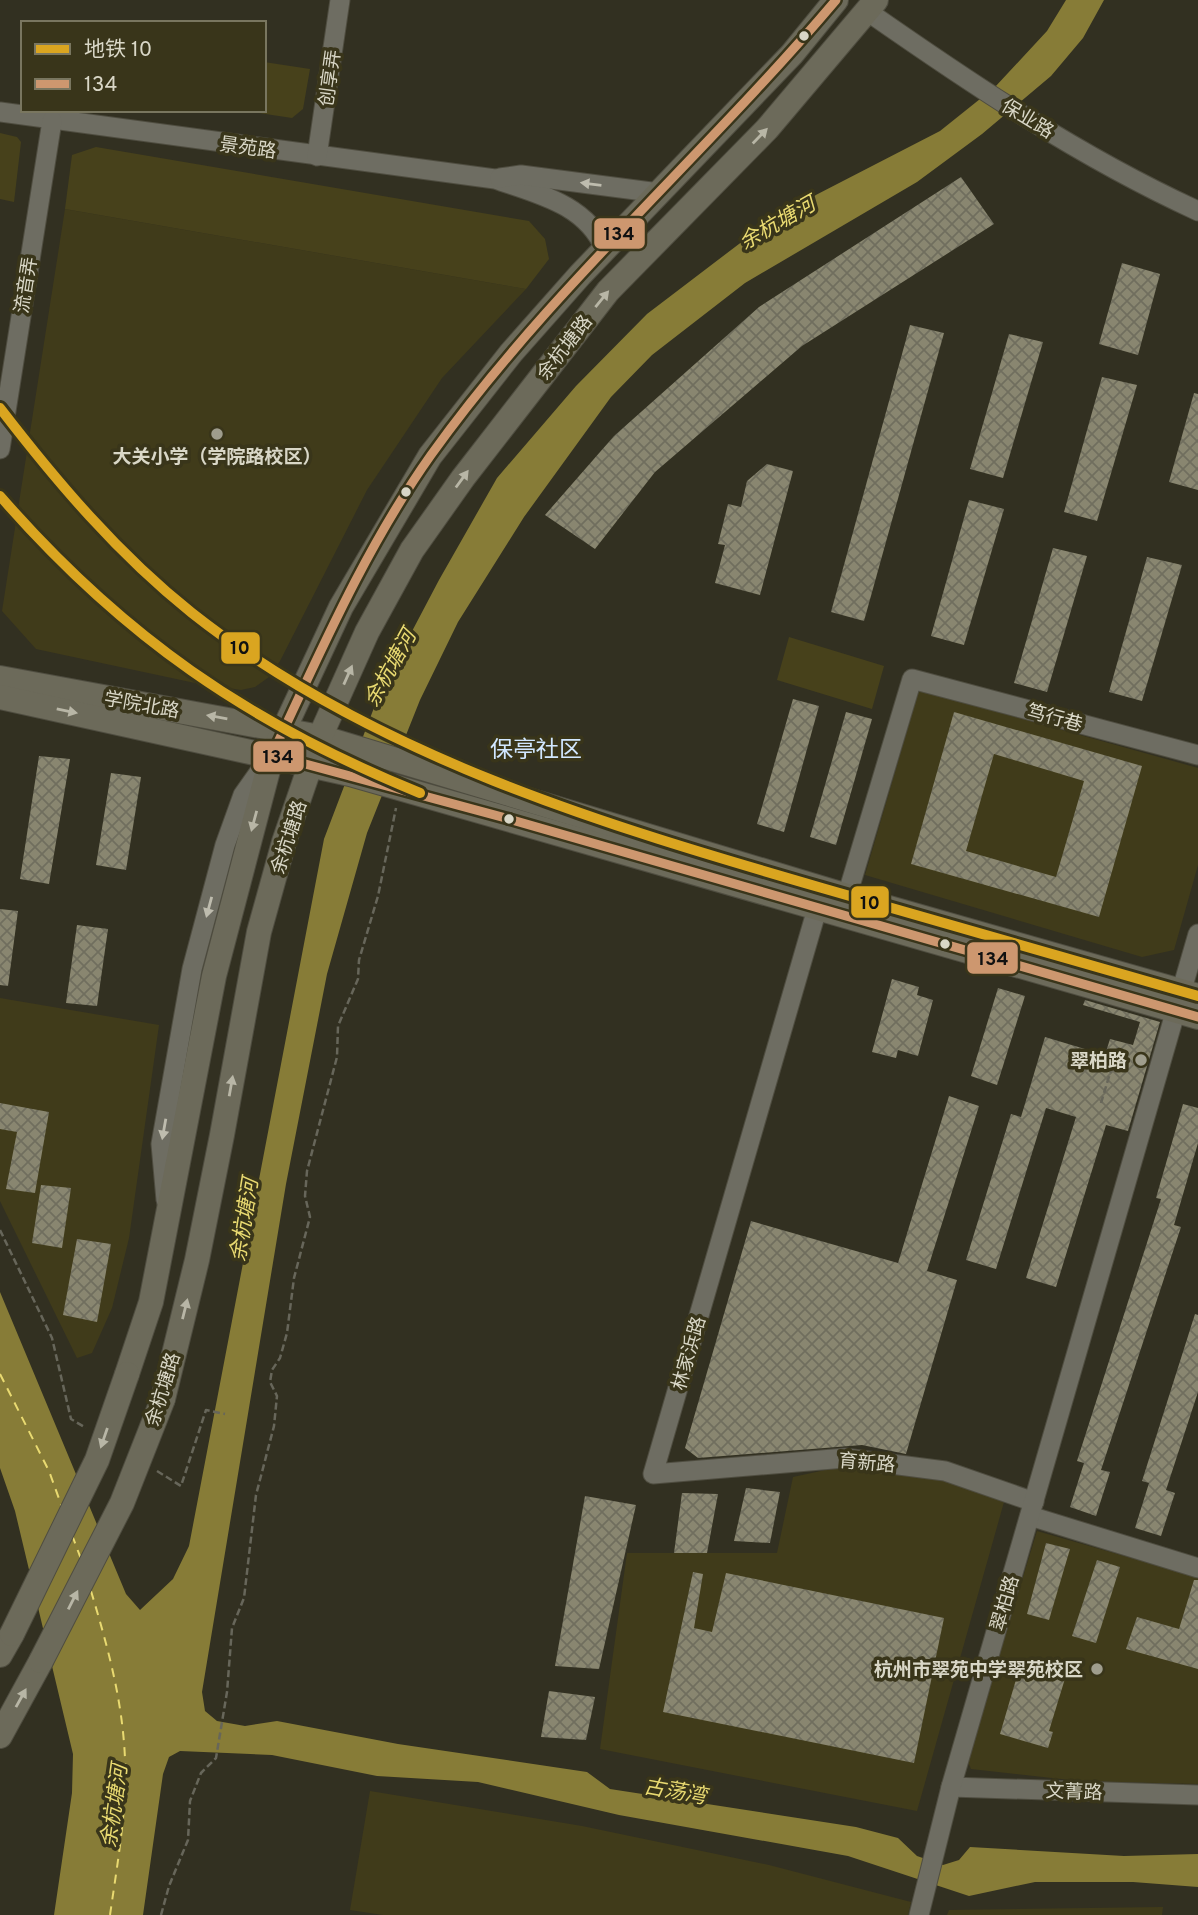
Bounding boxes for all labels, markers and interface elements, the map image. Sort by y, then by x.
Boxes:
legend [21,21,266,112]
unlabelled marker [797,29,811,43]
text: 地铁 10 [84,37,152,64]
street label: 创享弄 [315,48,347,108]
text: 134 [84,72,118,99]
street label: 保业路 [996,95,1058,145]
one-way arrow [751,127,768,144]
street label: 景苑路 [218,133,278,165]
one-way arrow [580,179,602,190]
water label: 余杭塘河 [735,190,824,257]
line badge: 134 [593,217,646,250]
text: 134 [603,223,635,247]
street label: 流音弄 [11,255,43,315]
one-way arrow [594,291,609,309]
street label: 余杭塘路 [533,311,598,386]
marker: 大关小学（学院路校区） [209,426,225,442]
place label: 大关小学（学院路校区） [112,446,322,470]
one-way arrow [455,470,469,488]
unlabelled marker [399,485,413,499]
water label: 余杭塘河 [359,622,425,712]
line badge: 10 [220,631,261,665]
text: 10 [230,637,250,661]
one-way arrow [342,665,354,685]
street label: 学院北路 [102,688,181,724]
street label: 笃行巷 [1024,700,1085,738]
one-way arrow [56,706,78,717]
one-way arrow [206,712,228,723]
district label: 保亭社区 [490,737,582,766]
line badge: 134 [252,740,305,773]
text: 134 [262,746,294,770]
street label: 余杭塘路 [267,798,313,877]
one-way arrow [248,810,258,831]
unlabelled marker [502,812,516,826]
line badge: 10 [850,885,890,919]
text: 10 [860,892,880,916]
one-way arrow [203,896,214,918]
unlabelled marker [938,937,952,951]
line badge: 134 [966,941,1019,975]
text: 134 [977,948,1009,972]
place label: 翠柏路 [1070,1050,1127,1074]
marker: 翠柏路 [1133,1052,1149,1068]
one-way arrow [226,1075,237,1097]
one-way arrow [158,1118,169,1140]
water label: 余杭塘河 [226,1173,266,1264]
one-way arrow [180,1298,191,1320]
street label: 林家浜路 [668,1314,712,1393]
street label: 余杭塘路 [141,1350,187,1429]
one-way arrow [98,1428,109,1449]
street label: 育新路 [837,1450,896,1478]
street label: 翠柏路 [987,1573,1025,1634]
one-way arrow [67,1590,78,1610]
place label: 杭州市翠苑中学翠苑校区 [874,1659,1083,1683]
marker: 杭州市翠苑中学翠苑校区 [1089,1661,1105,1677]
one-way arrow [15,1689,27,1708]
water label: 余杭塘河 [96,1759,135,1850]
water label: 古荡湾 [641,1774,711,1812]
street label: 文菁路 [1045,1780,1103,1806]

